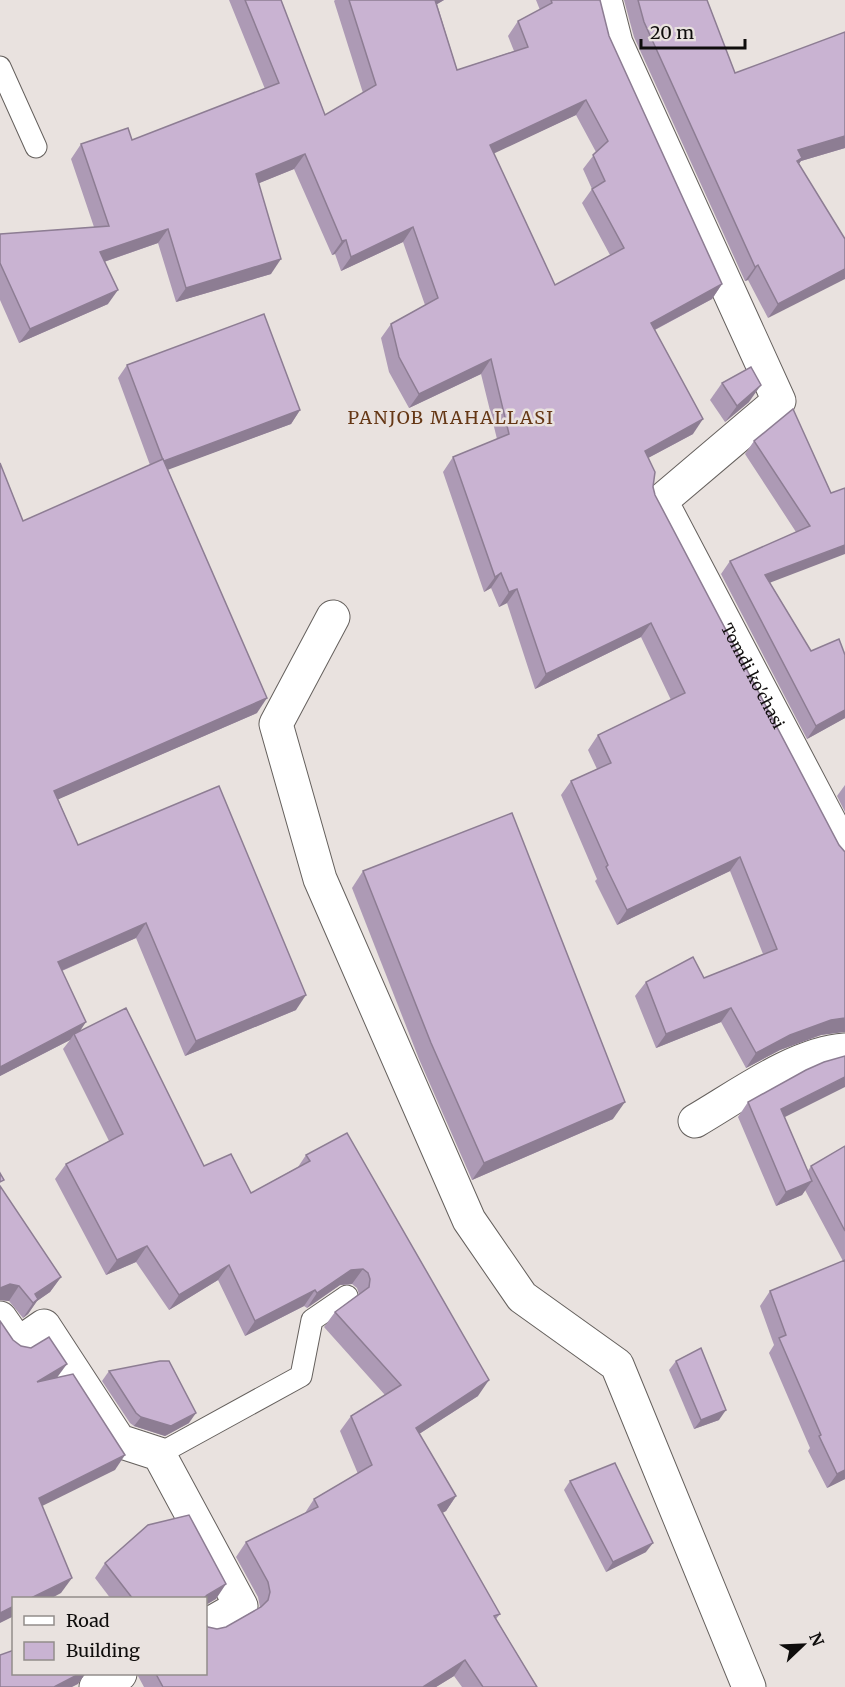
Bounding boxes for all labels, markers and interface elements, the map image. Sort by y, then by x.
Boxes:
scale bar [641,12,744,50]
text: 20 m [650,21,694,44]
district label: PANJOB MAHALLASI [348,406,554,429]
street label: Tomdi ko'chasi [717,620,789,732]
legend [12,1597,207,1675]
text: Road [66,1609,110,1632]
north arrow [773,1615,833,1675]
text: N [805,1629,829,1649]
text: Building [66,1639,140,1662]

